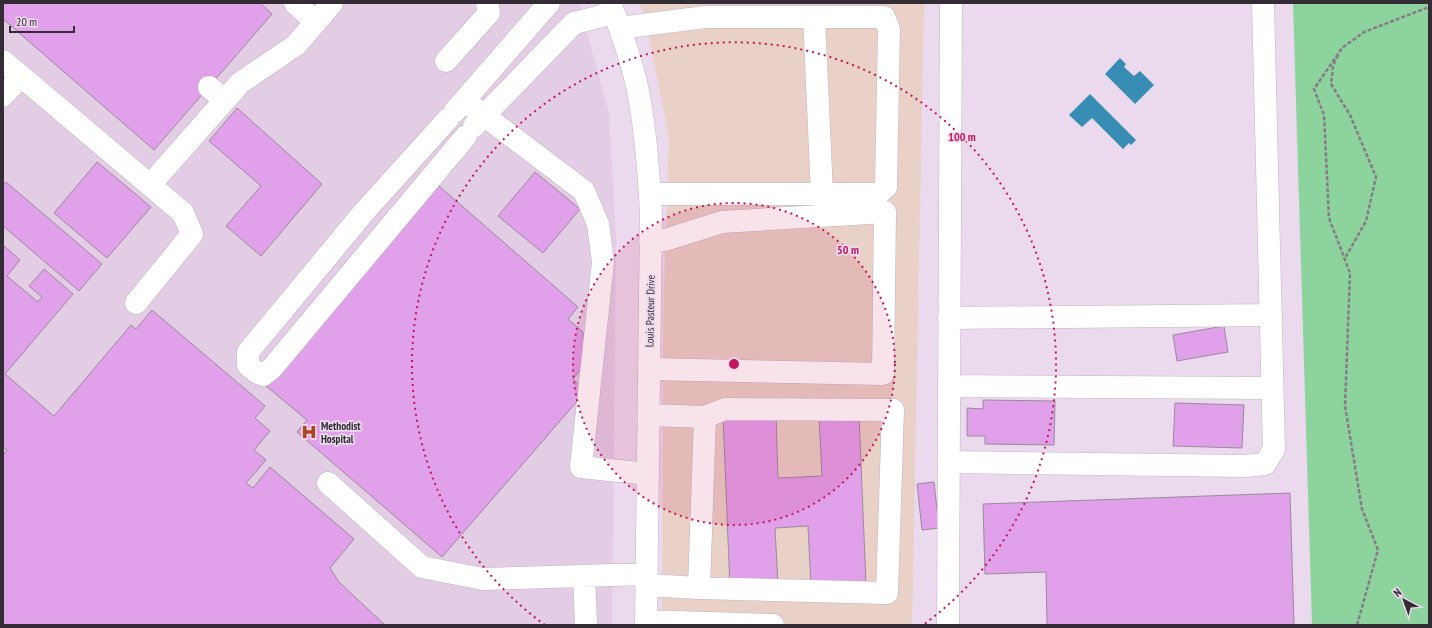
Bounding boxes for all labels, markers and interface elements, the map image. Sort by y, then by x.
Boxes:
scale bar [10,8,74,34]
text: 20 m [16,14,37,29]
text: 100 m [948,129,976,144]
text: 50 m [837,242,859,257]
street label: Louis Pasteur Drive [642,274,658,347]
centre of rings [727,357,741,371]
place label: Methodist Hospital [321,419,361,446]
hospital icon: Methodist Hospital [300,423,318,441]
north arrow [1384,580,1424,620]
text: N [1391,585,1404,600]

